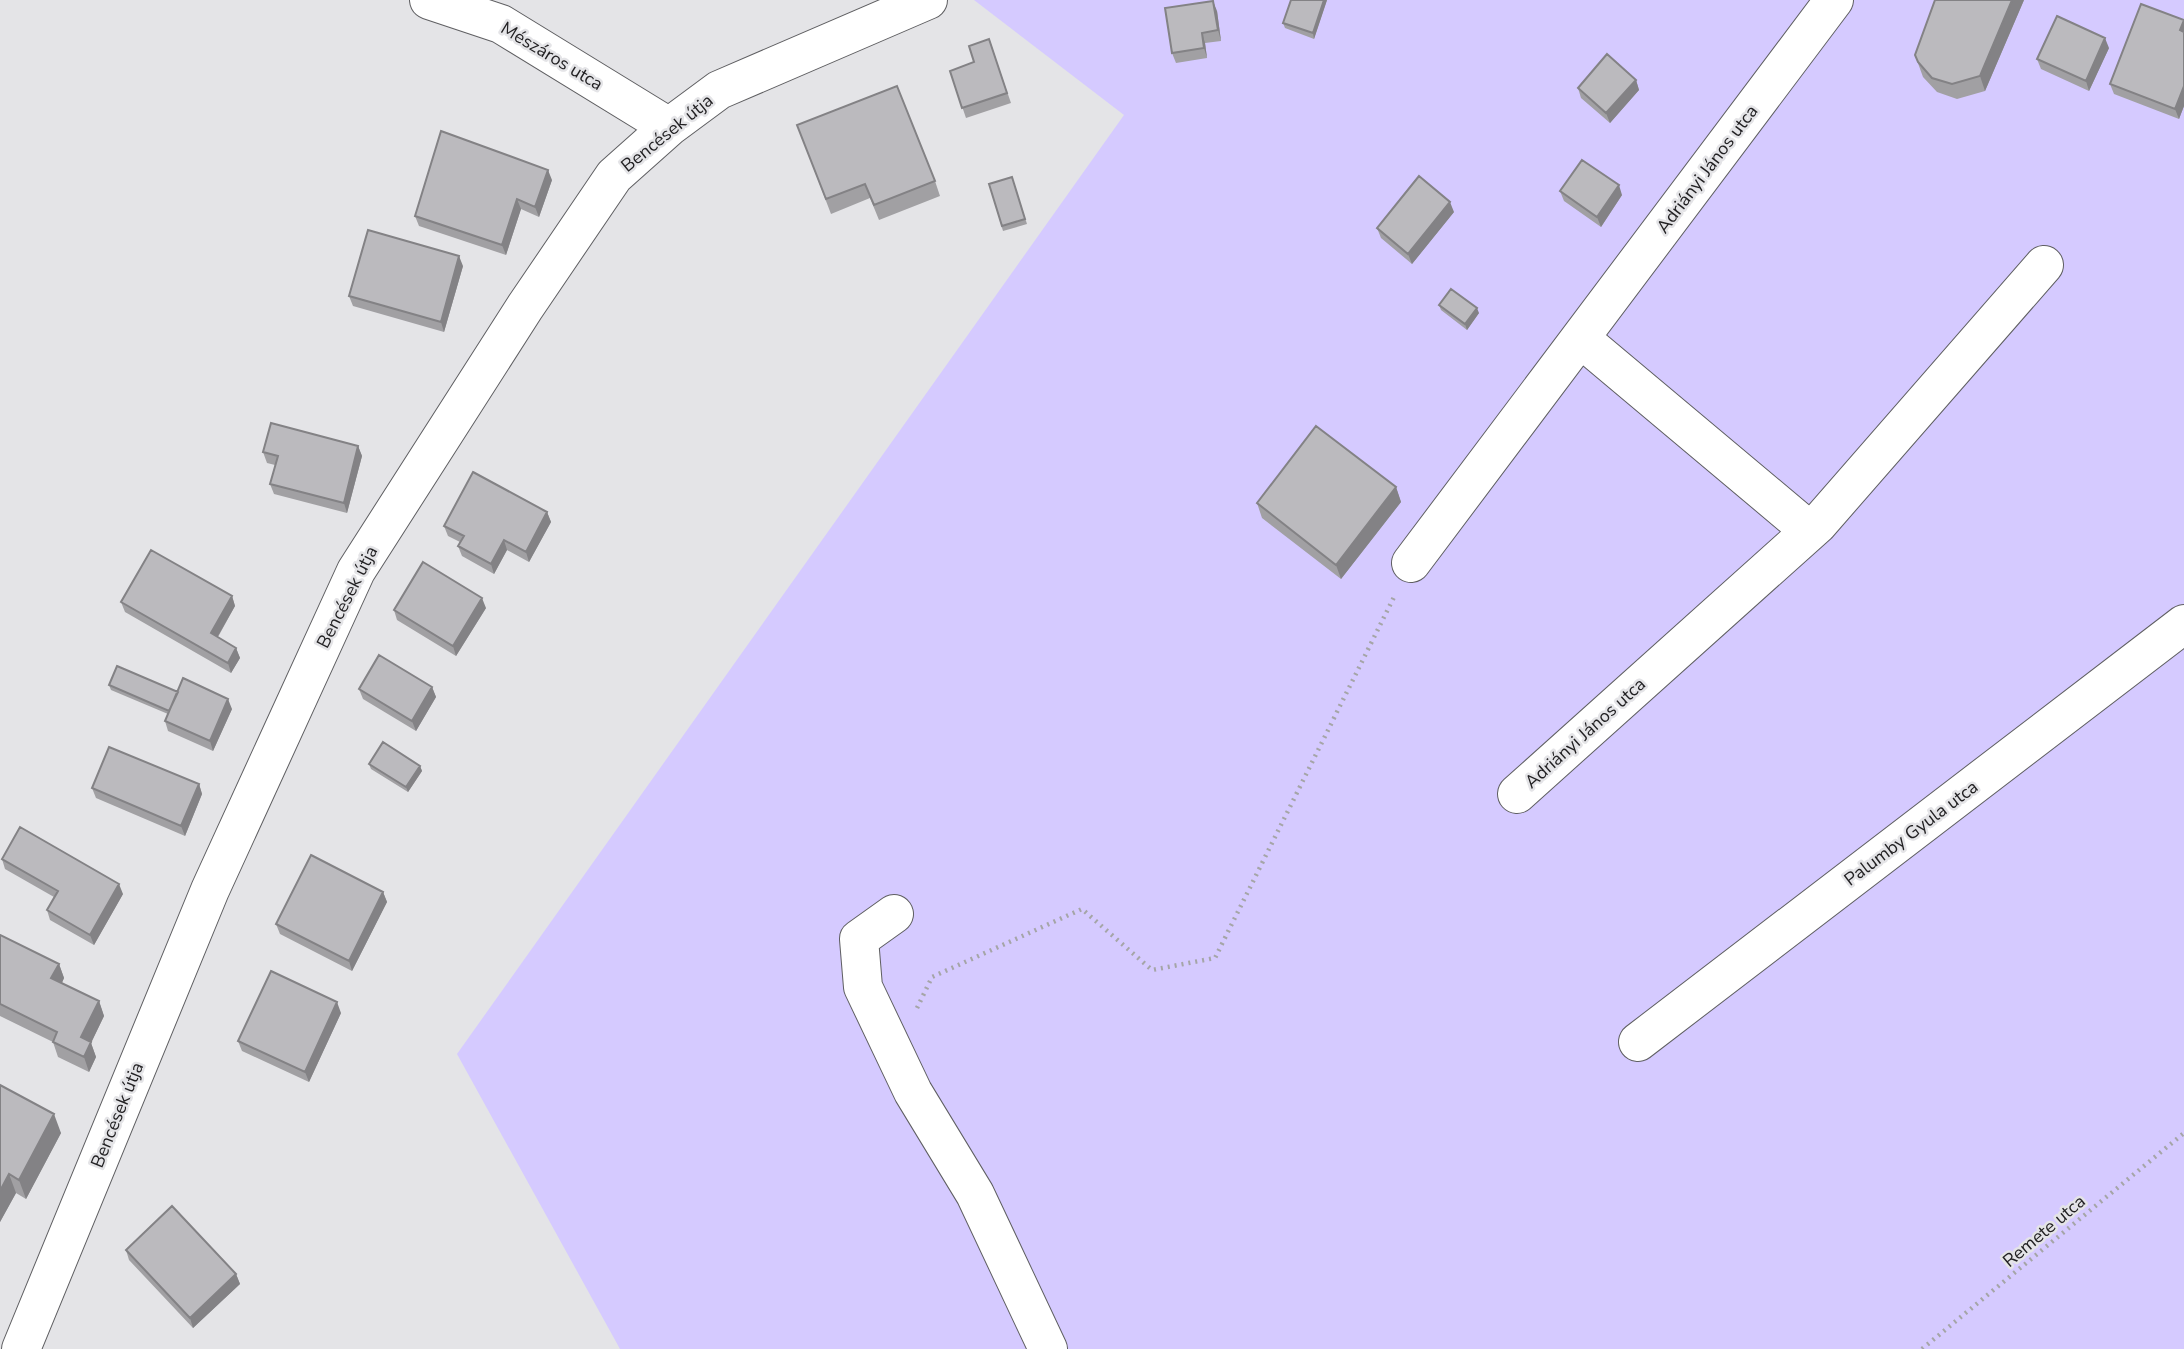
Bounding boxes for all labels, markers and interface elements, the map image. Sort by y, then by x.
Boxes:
street label: Mészáros utca [497,16,607,96]
street label: Bencések útja [616,89,718,177]
street label: Adriányi János utca [1651,100,1763,238]
street label: Bencések útja [311,542,383,652]
street label: Adriányi János utca [1519,672,1651,794]
street label: Palumby Gyula utca [1839,775,1983,891]
street label: Bencések útja [85,1059,149,1171]
street label: Remete utca [1998,1189,2090,1273]

